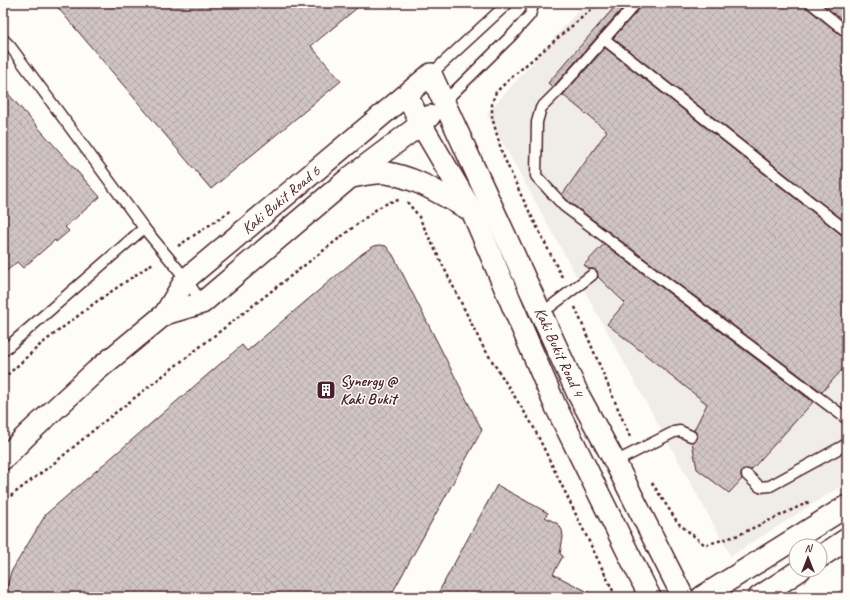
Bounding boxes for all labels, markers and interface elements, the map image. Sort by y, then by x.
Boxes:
street label: Kaki Bukit Road 6 [238,161,325,239]
street label: Kaki Bukit Road 4 [530,304,589,402]
place label: Synergy @ Kaki Bukit [340,371,399,409]
building icon: Synergy @ Kaki Bukit [315,379,337,401]
north arrow [788,538,828,578]
text: N [805,541,814,555]

